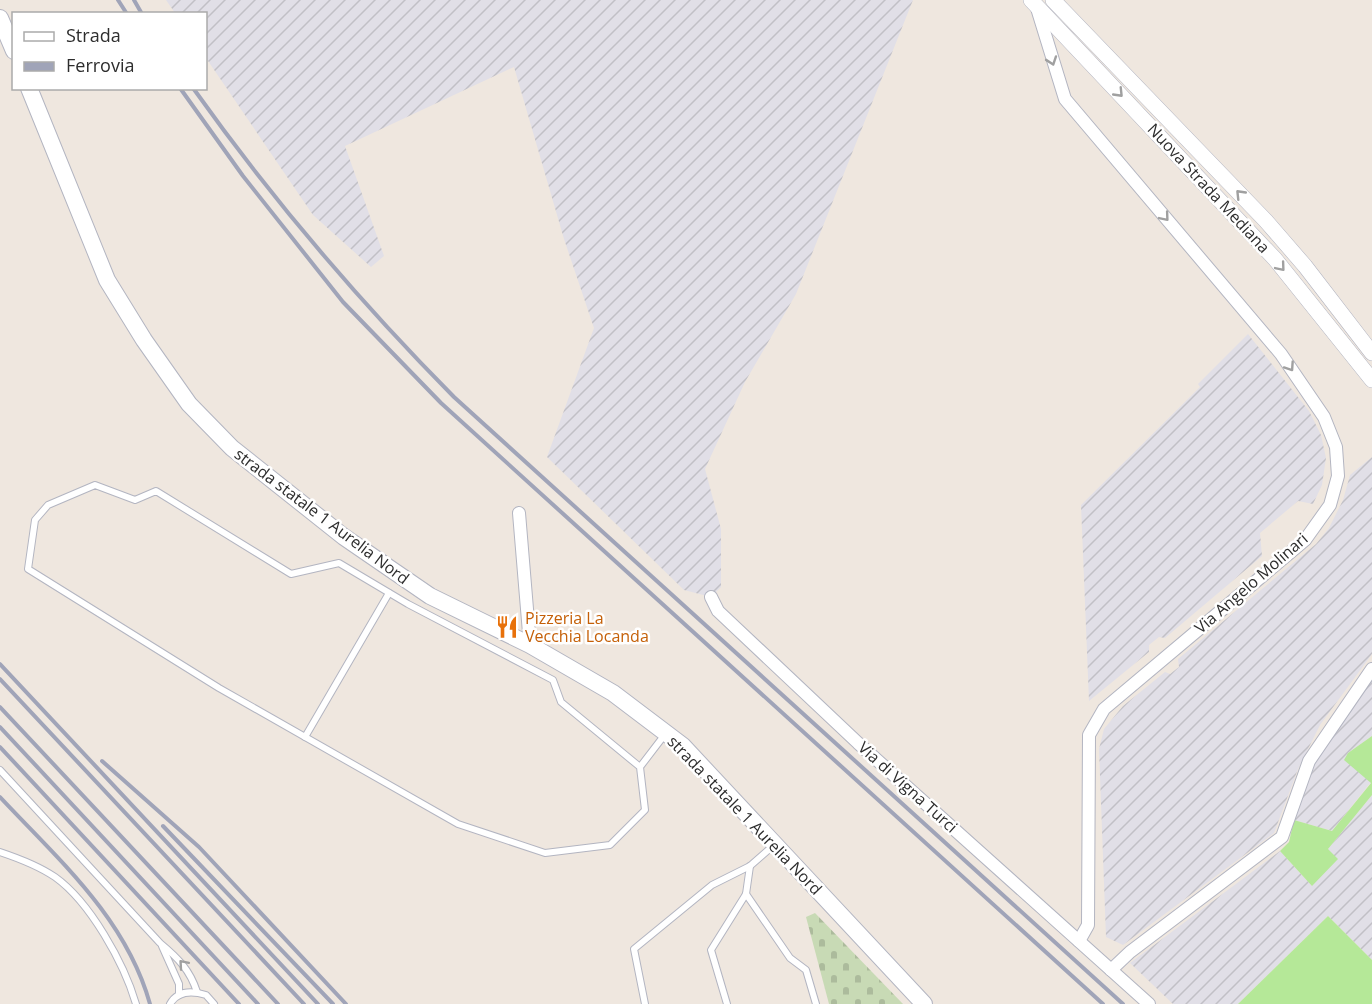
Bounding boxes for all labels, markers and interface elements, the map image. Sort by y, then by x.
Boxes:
legend [12,12,207,90]
text: Strada [66,23,121,47]
text: Ferrovia [66,53,134,77]
one-way arrow [1045,55,1057,66]
one-way arrow [1112,87,1123,97]
street label: Nuova Strada Mediana [1143,118,1275,258]
one-way arrow [1236,190,1247,200]
one-way arrow [1158,210,1169,221]
one-way arrow [1274,260,1285,271]
one-way arrow [1283,360,1294,371]
street label: strada statale 1 Aurelia Nord [230,443,414,589]
street label: Via Angelo Molinari [1190,528,1312,638]
place label: Pizzeria La Vecchia Locanda [525,607,649,647]
restaurant icon: Pizzeria La Vecchia Locanda [494,614,520,640]
street label: strada statale 1 Aurelia Nord [663,731,827,899]
street label: Via di Vigna Turci [854,736,962,838]
one-way arrow [179,961,190,971]

